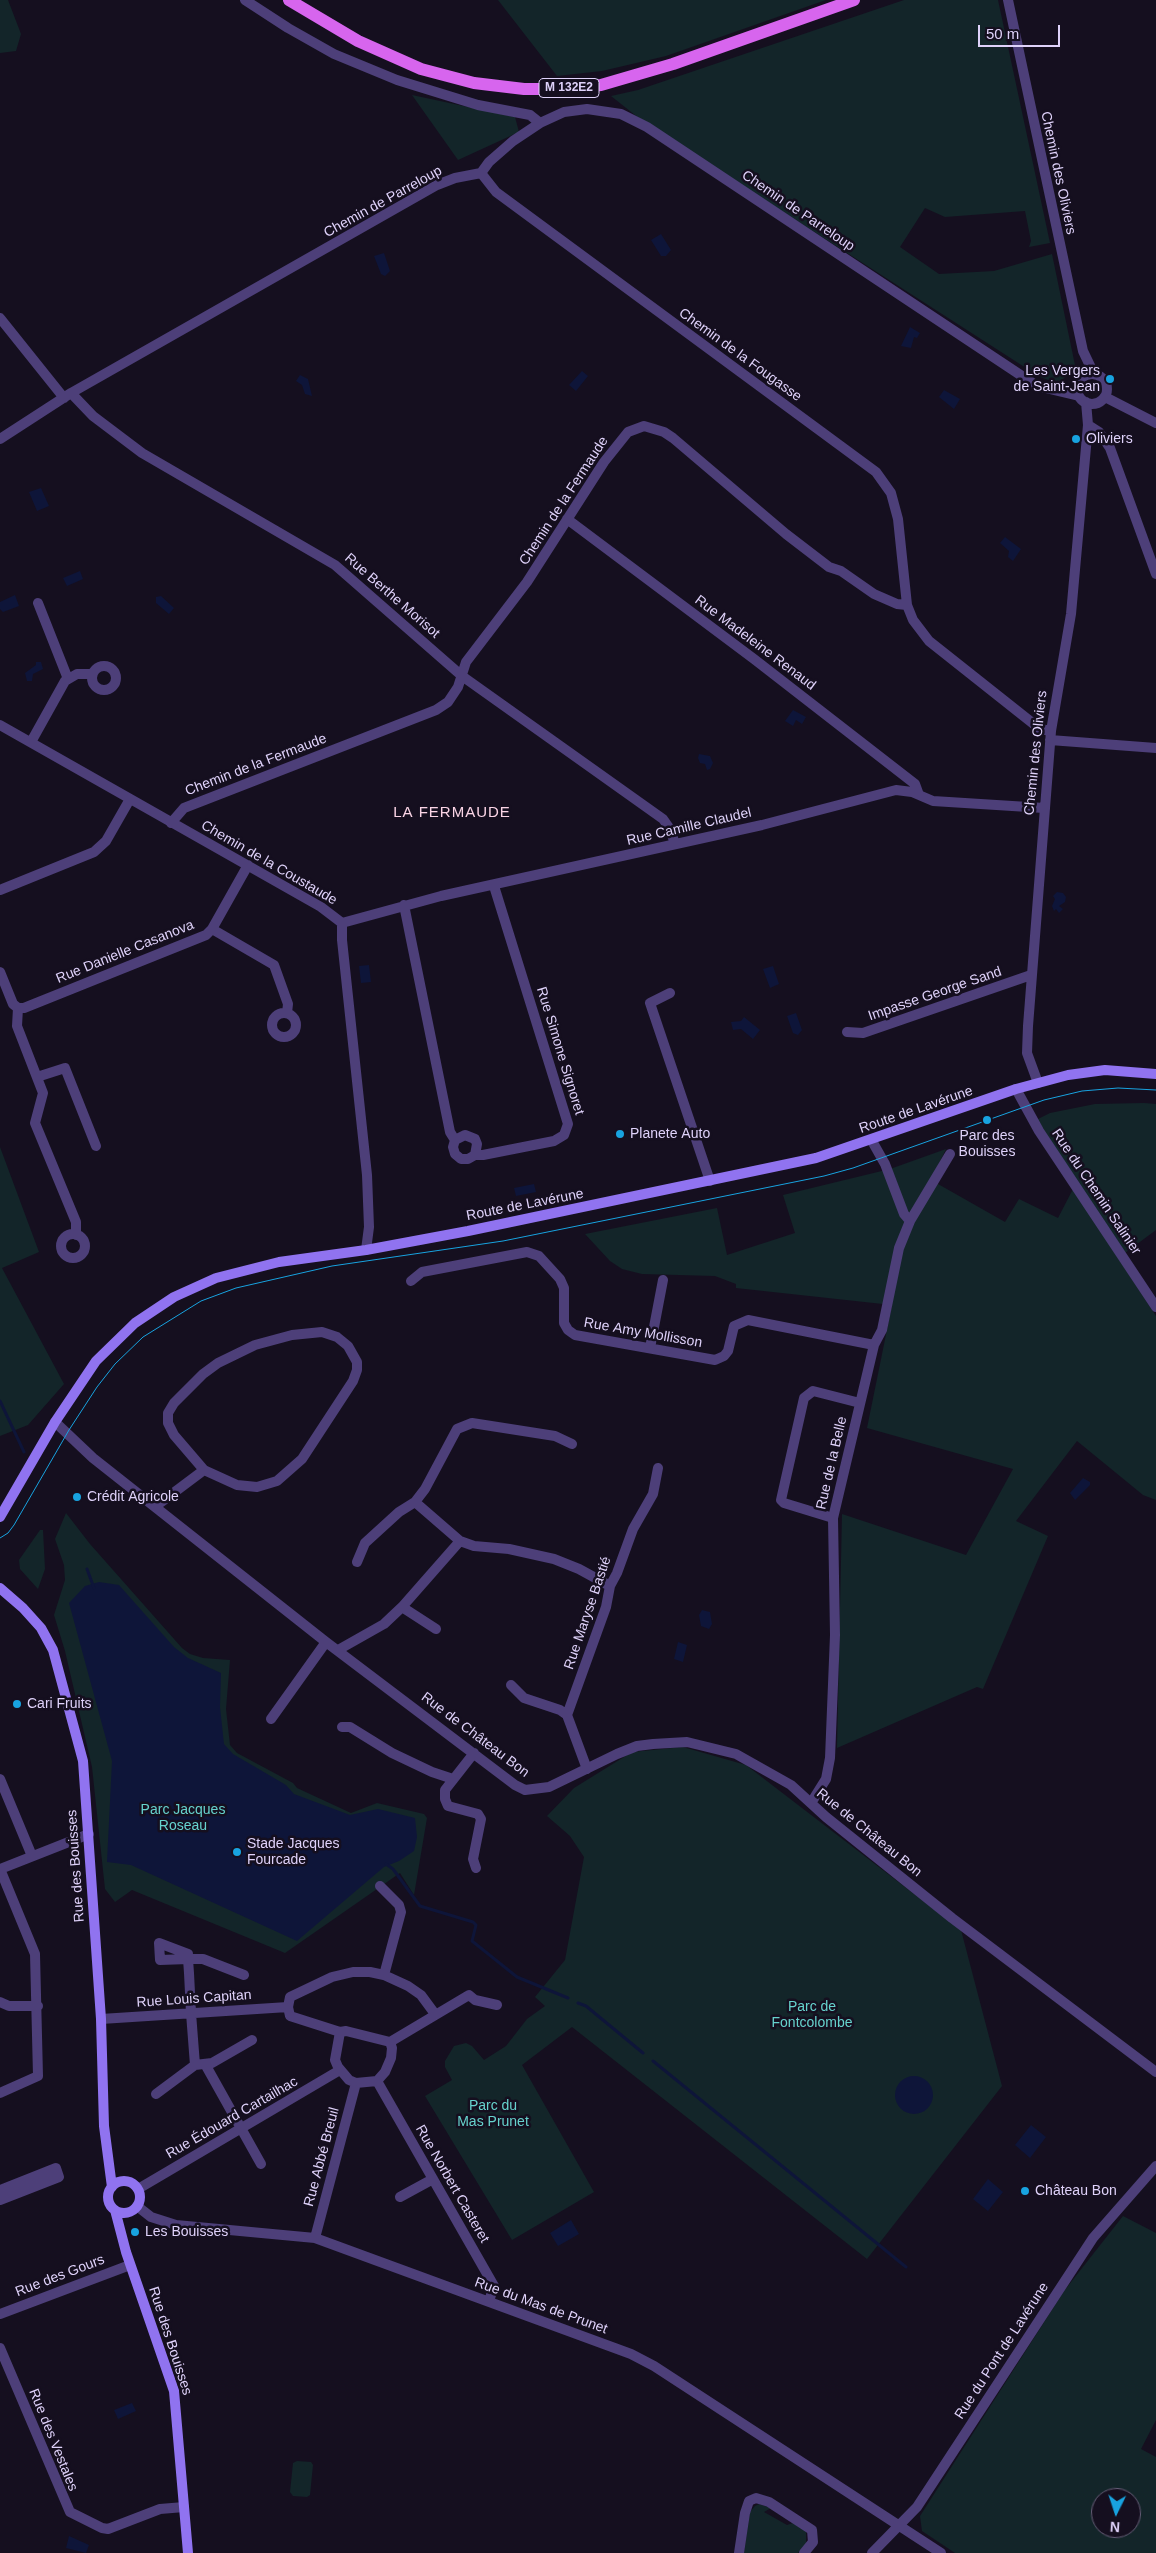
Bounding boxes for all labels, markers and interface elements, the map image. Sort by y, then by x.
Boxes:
scale bar [981,15,1064,47]
text: 50 m [986,25,1019,42]
road number: M 132E2 [539,78,599,98]
street label: Chemin des Oliviers [1037,110,1079,236]
street label: Chemin de Parreloup [321,163,445,241]
street label: Chemin de Parreloup [738,167,858,255]
street label: Chemin de la Fougasse [675,305,805,405]
place label: Les Vergers de Saint-Jean [1014,363,1100,396]
marker: Les Vergers de Saint-Jean [1104,373,1116,385]
place label: Oliviers [1086,431,1133,447]
street label: Chemin de la Fermaude [516,433,612,569]
marker: Oliviers [1070,433,1082,445]
street label: Rue Berthe Morisot [341,550,443,642]
street label: Rue Madeleine Renaud [691,592,819,694]
street label: Chemin des Oliviers [1021,690,1051,816]
street label: Chemin de la Fermaude [183,730,329,800]
district label: LA FERMAUDE [392,804,512,822]
street label: Rue Camille Claudel [625,804,753,850]
street label: Chemin de la Coustaude [198,817,340,909]
street label: Rue Danielle Casanova [54,917,196,987]
street label: Impasse George Sand [866,963,1004,1025]
street label: Rue Simone Signoret [533,985,587,1117]
street label: Route de Lavérune [857,1083,975,1137]
marker: Parc des Bouisses [981,1114,993,1126]
place label: Planete Auto [630,1126,710,1142]
street label: Rue du Chemin Salinier [1048,1126,1144,1258]
marker: Planete Auto [614,1128,626,1140]
place label: Parc des Bouisses [959,1128,1015,1160]
street label: Route de Lavérune [465,1185,585,1225]
street label: Rue Amy Mollisson [583,1314,703,1352]
street label: Rue de la Belle [813,1415,851,1511]
place label: Crédit Agricole [87,1489,179,1505]
marker: Crédit Agricole [71,1491,83,1503]
street label: Rue Maryse Bastié [561,1554,615,1672]
street label: Rue de Château Bon [418,1689,532,1781]
place label: Cari Fruits [27,1696,92,1712]
marker: Cari Fruits [11,1698,23,1710]
street label: Rue de Château Bon [813,1785,925,1881]
park label: Parc Jacques Roseau [141,1802,225,1834]
street label: Rue des Bouisses [64,1809,88,1923]
place label: Stade Jacques Fourcade [247,1836,340,1868]
marker: Stade Jacques Fourcade [231,1846,243,1858]
street label: Rue Louis Capitan [136,1987,252,2011]
park label: Parc de Fontcolombe [772,1999,852,2031]
street label: Rue Édouard Cartailhac [163,2073,301,2163]
park label: Parc du Mas Prunet [457,2098,529,2130]
street label: Rue Abbé Breuil [301,2106,343,2208]
street label: Rue Norbert Casteret [411,2122,493,2246]
place label: Château Bon [1035,2183,1117,2199]
marker: Château Bon [1019,2185,1031,2197]
place label: Les Bouisses [145,2224,228,2240]
marker: Les Bouisses [129,2226,141,2238]
street label: Rue des Gours [13,2251,107,2301]
street label: Rue du Mas de Prunet [472,2274,610,2338]
street label: Rue du Pont de Lavérune [952,2280,1052,2422]
street label: Rue des Bouisses [145,2285,195,2397]
street label: Rue des Vestales [25,2386,81,2494]
north arrow [1091,2488,1141,2538]
text: N [1109,2519,1121,2535]

